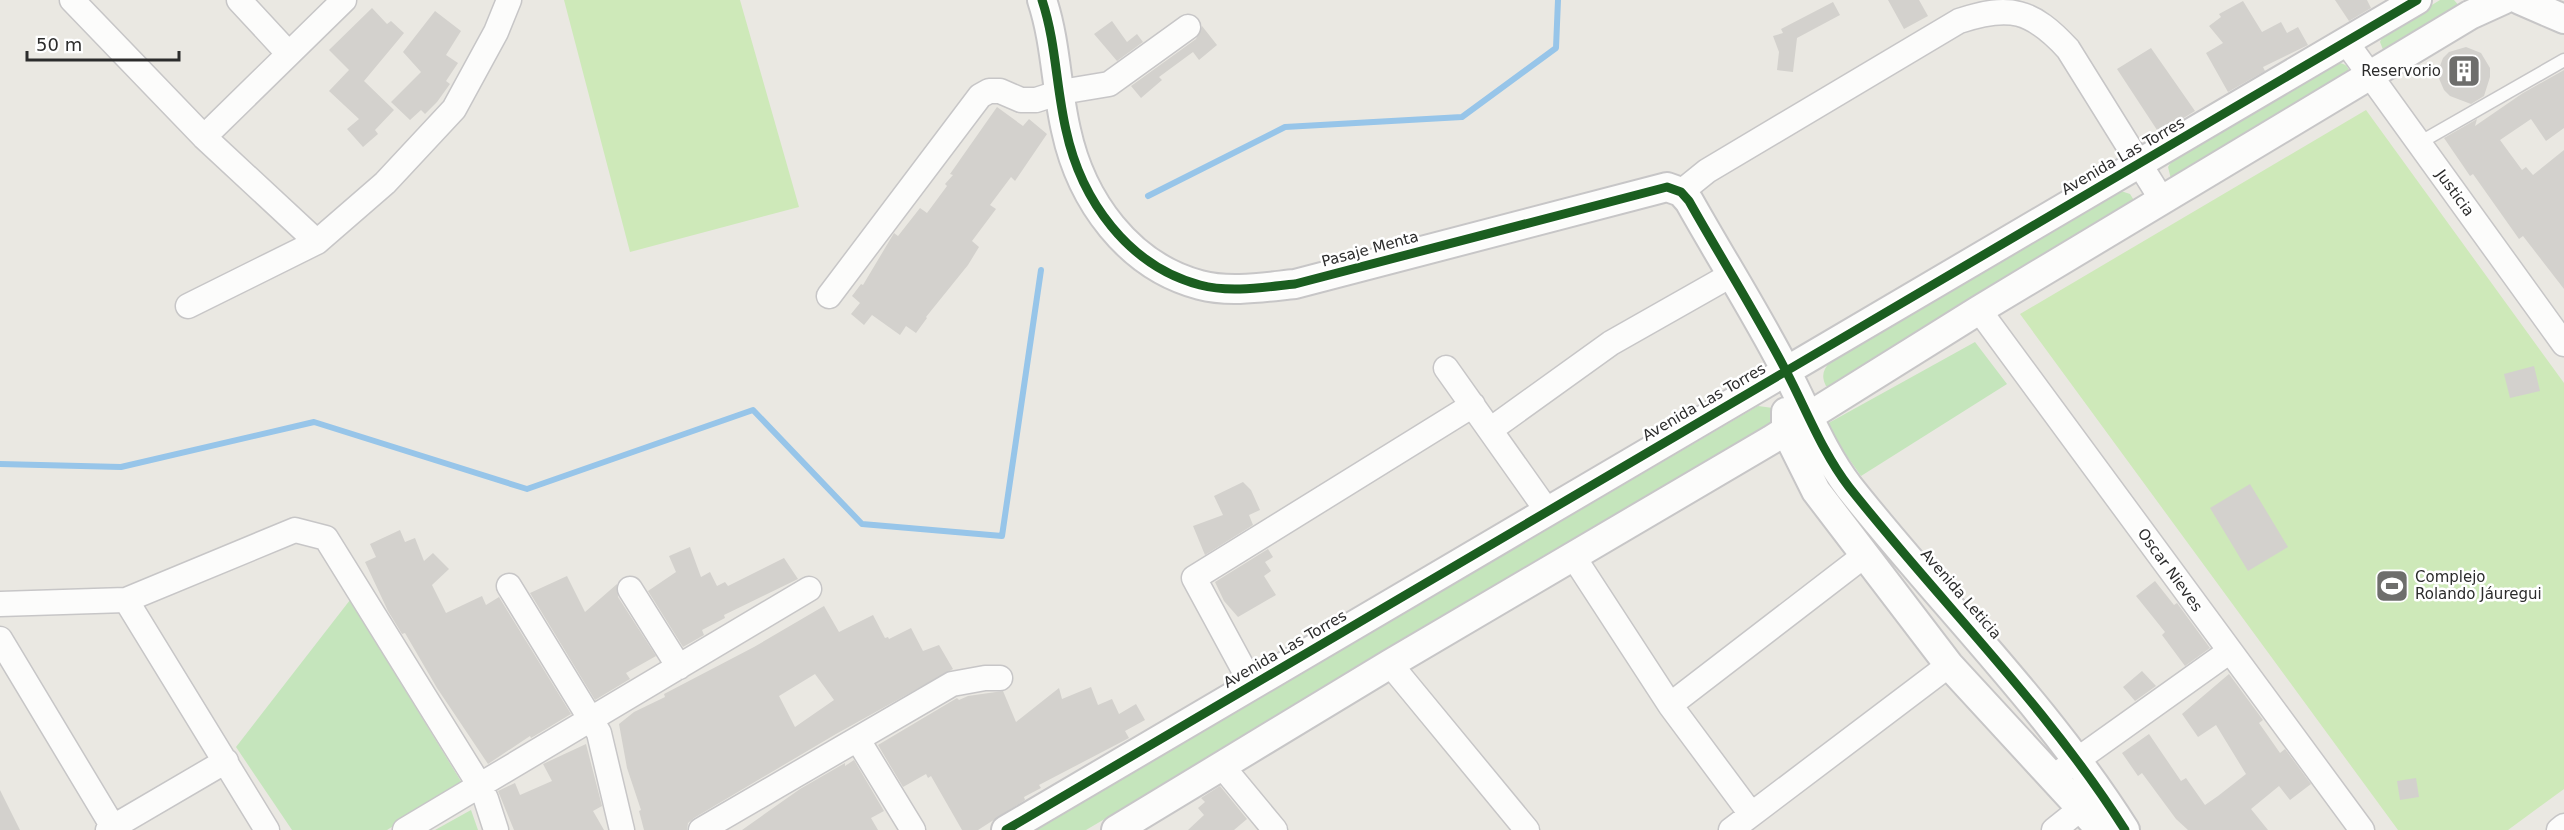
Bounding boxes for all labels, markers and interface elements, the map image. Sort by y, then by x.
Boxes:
scale bar [27,24,178,62]
text: 50 m [36,34,82,55]
building icon: Reservorio [2446,53,2482,89]
place label: Reservorio [2361,62,2441,80]
street label: Avenida Las Torres [2058,113,2188,199]
street label: Justicia [2431,165,2478,220]
street label: Pasaje Menta [1320,227,1420,271]
street label: Avenida Las Torres [1639,359,1769,445]
street label: Oscar Nieves [2134,525,2206,615]
street label: Avenida Leticia [1917,545,2005,643]
sports icon: Complejo Rolando Jáuregui [2374,568,2410,604]
place label: Complejo Rolando Jáuregui [2415,568,2542,603]
street label: Avenida Las Torres [1220,606,1350,692]

